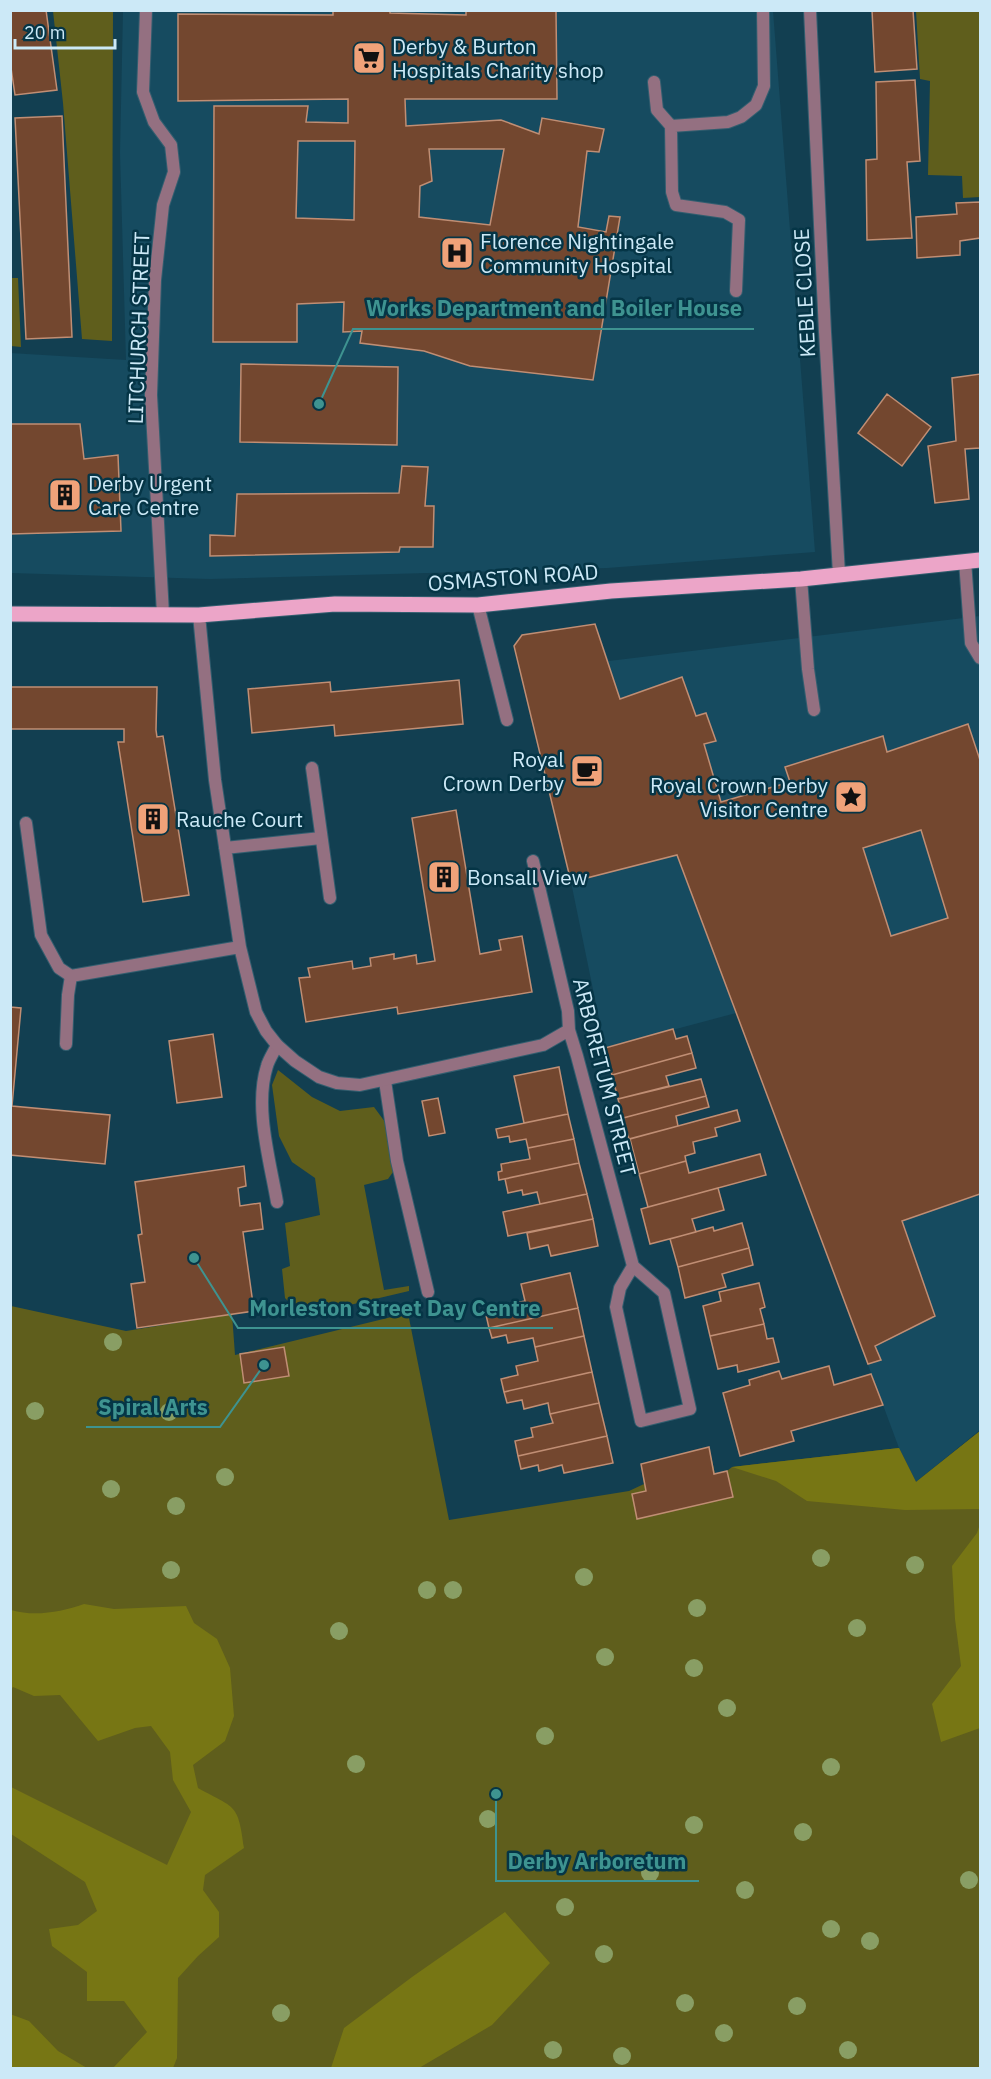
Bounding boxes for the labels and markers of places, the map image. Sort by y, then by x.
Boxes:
place label: Derby & Burton Hospitals Charity shop [392,32,604,84]
supermarket icon: Derby & Burton Hospitals Charity shop [351,40,387,76]
place label: Florence Nightingale Community Hospital [480,227,674,279]
hospital icon: Florence Nightingale Community Hospital [439,235,475,271]
callout: Works Department and Boiler House [353,289,754,329]
place label: Derby Urgent Care Centre [88,469,212,521]
building icon: Derby Urgent Care Centre [47,477,83,513]
place label: Royal Crown Derby [443,745,565,797]
cafe icon: Royal Crown Derby [569,753,605,789]
place label: Royal Crown Derby Visitor Centre [650,771,829,823]
place icon: Royal Crown Derby Visitor Centre [833,779,869,815]
building icon: Rauche Court [135,801,171,837]
place label: Rauche Court [176,805,303,833]
building icon: Bonsall View [426,859,462,895]
place label: Bonsall View [467,863,588,891]
callout: Morleston Street Day Centre [238,1288,553,1328]
callout: Spiral Arts [86,1387,220,1427]
callout: Derby Arboretum [496,1841,699,1881]

